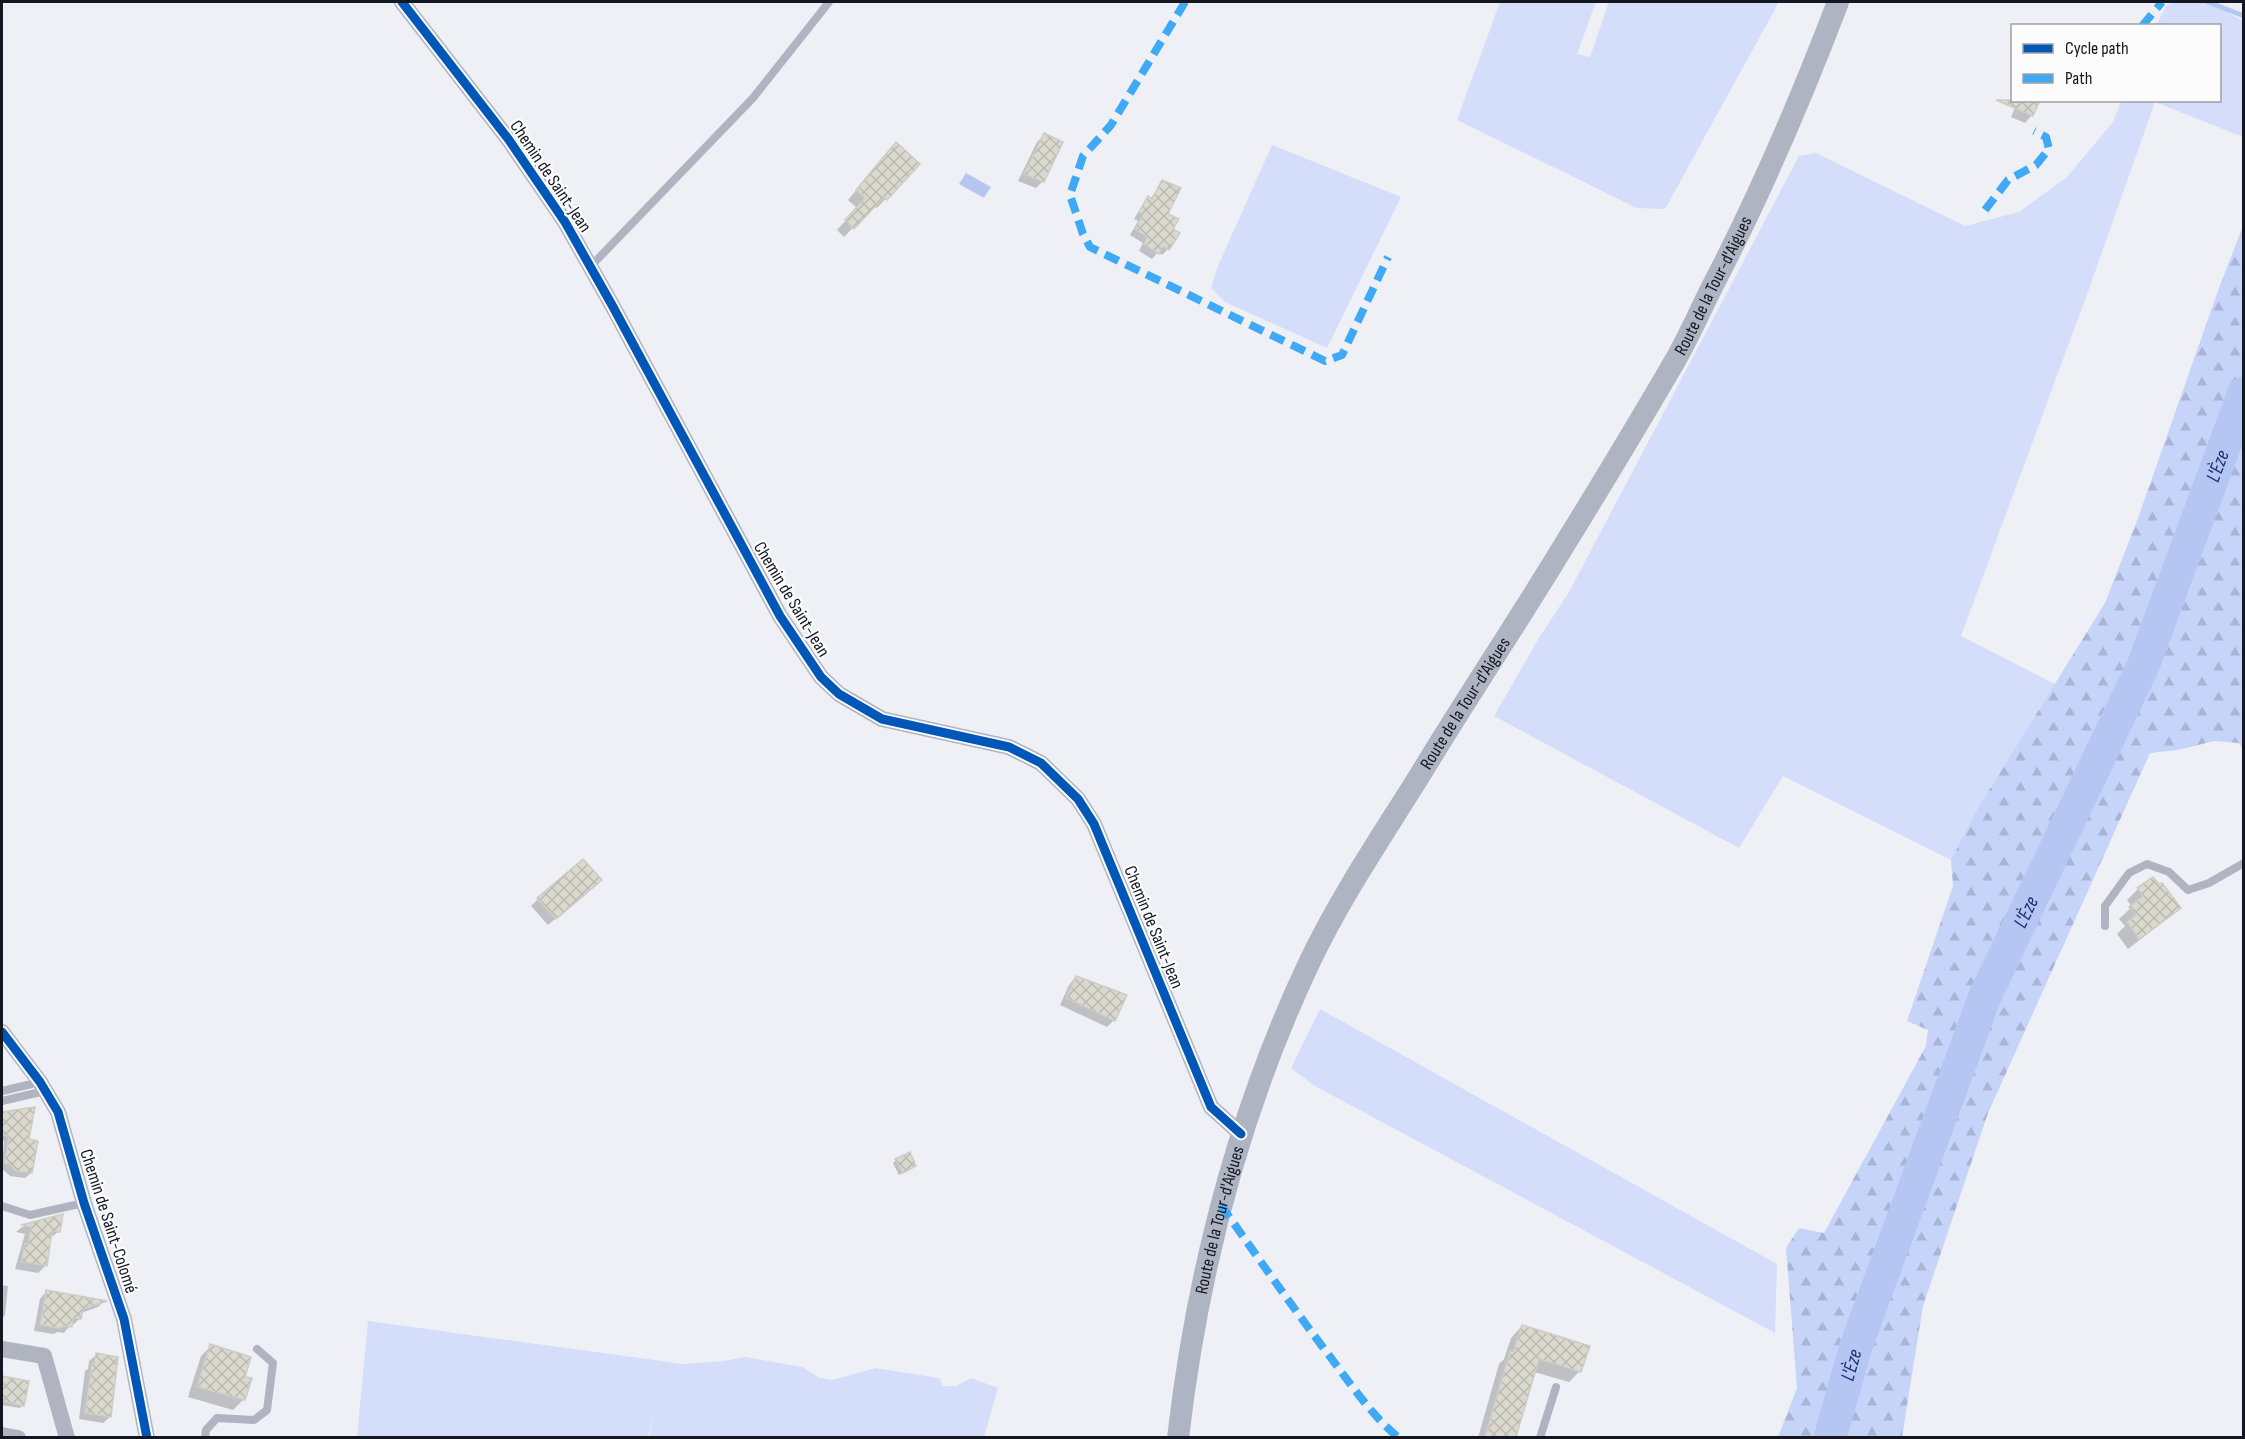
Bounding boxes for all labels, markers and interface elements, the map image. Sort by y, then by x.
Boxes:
legend [2011,24,2221,102]
text: Cycle path [2065,38,2129,59]
text: Path [2065,68,2093,89]
street label: Chemin de Saint-Jean [505,116,596,236]
street label: Route de la Tour-d'Aigues [1670,213,1757,359]
water label: L'Èze [2201,447,2235,485]
street label: Chemin de Saint-Jean [749,538,834,661]
street label: Route de la Tour-d'Aigues [1416,634,1515,773]
street label: Chemin de Saint-Jean [1119,863,1188,992]
water label: L'Èze [2009,892,2044,932]
street label: Route de la Tour-d'Aigues [1191,1144,1249,1296]
street label: Chemin de Saint-Colomé [75,1146,142,1296]
water label: L'Èze [1836,1346,1868,1384]

